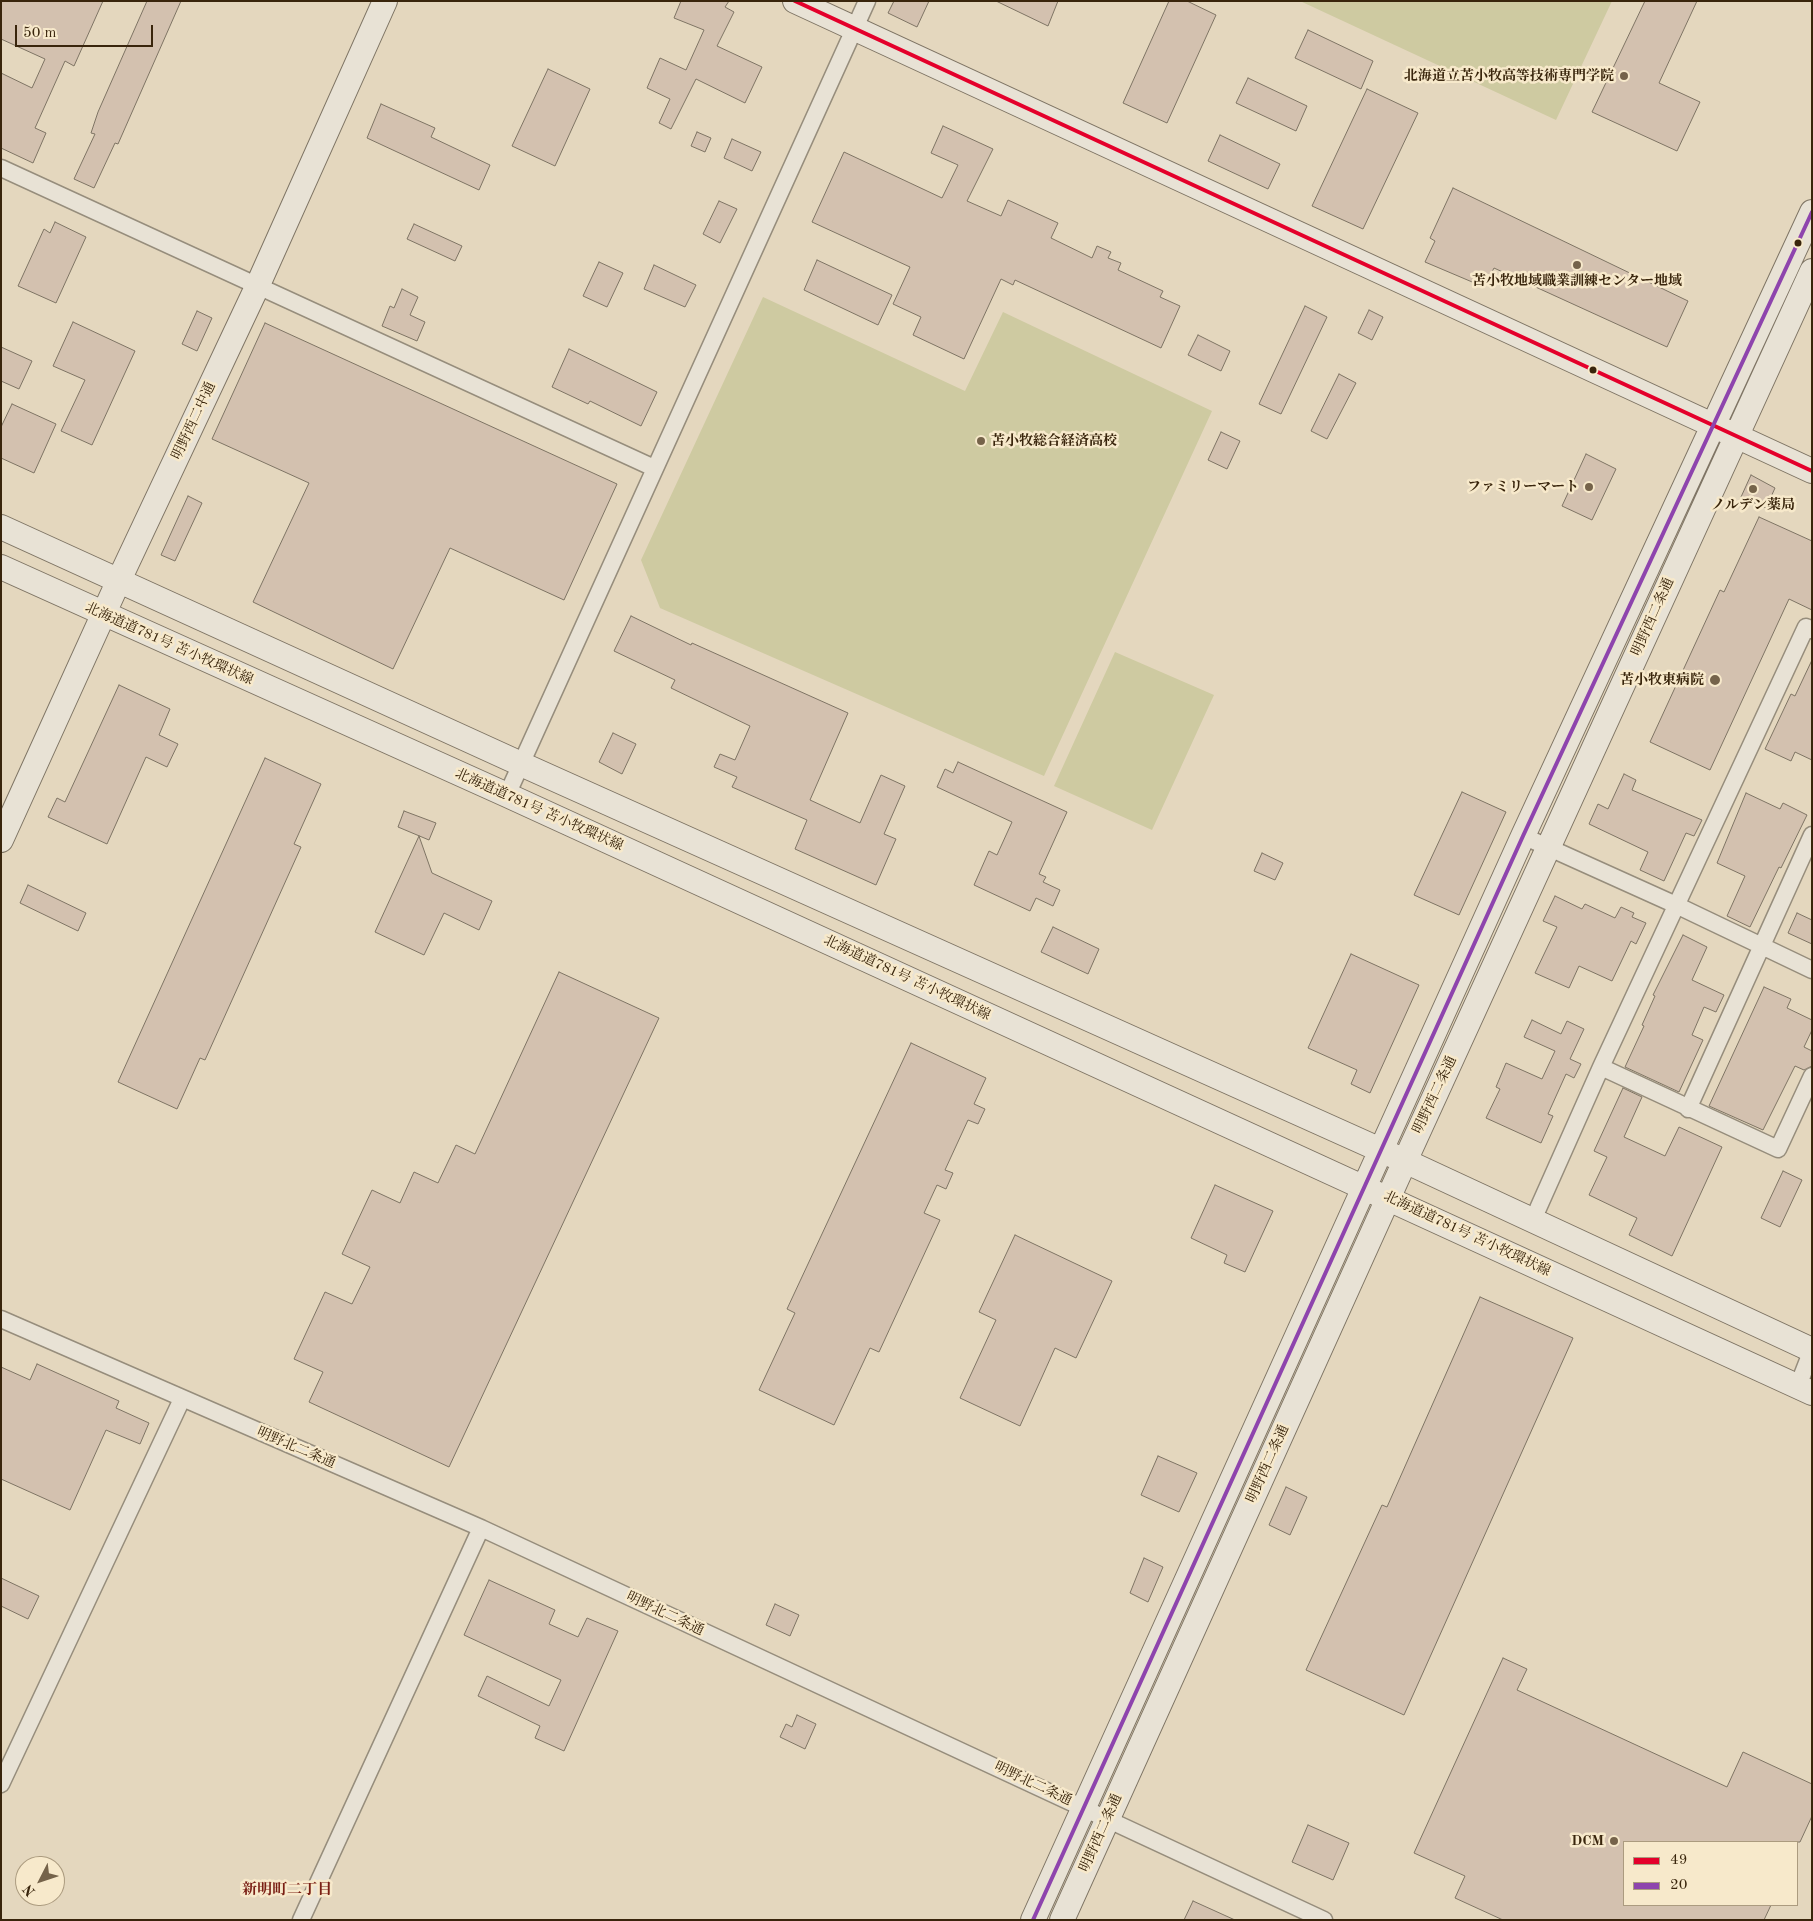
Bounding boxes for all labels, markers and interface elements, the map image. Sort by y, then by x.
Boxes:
scale bar [18,15,155,47]
text: 50 m [23,26,57,41]
place label: 北海道立苫小牧高等技術専門学院 [1404,68,1614,84]
marker: 北海道立苫小牧高等技術専門学院 [1618,70,1630,82]
unlabelled marker [1793,238,1803,248]
marker: 苫小牧地域職業訓練センター地域 [1571,259,1583,271]
place label: 苫小牧地域職業訓練センター地域 [1472,273,1682,289]
unlabelled marker [1588,365,1598,375]
street label: 明野西二中通 [169,379,219,463]
place label: 苫小牧総合経済高校 [991,433,1117,449]
marker: 苫小牧総合経済高校 [975,435,987,447]
place label: ファミリーマート [1467,479,1579,495]
marker: ファミリーマート [1583,481,1595,493]
marker: ノルデン薬局 [1747,483,1759,495]
place label: ノルデン薬局 [1711,497,1795,513]
street label: 明野西二条通 [1628,575,1678,659]
street label: 北海道道781号 苫小牧環状線 [82,599,256,689]
place label: 苫小牧東病院 [1620,672,1704,688]
marker: 苫小牧東病院 [1708,673,1722,687]
street label: 北海道道781号 苫小牧環状線 [452,765,626,855]
street label: 北海道道781号 苫小牧環状線 [821,932,993,1024]
street label: 明野西二条通 [1410,1053,1460,1137]
street label: 北海道道781号 苫小牧環状線 [1381,1188,1553,1280]
street label: 明野西二条通 [1243,1422,1293,1506]
street label: 明野北二条通 [254,1424,338,1472]
street label: 明野北二条通 [623,1589,707,1639]
street label: 明野北二条通 [991,1759,1075,1809]
street label: 明野西二条通 [1076,1791,1126,1875]
place label: DCM [1571,1833,1604,1849]
marker: DCM [1608,1835,1620,1847]
legend [1623,1841,1798,1906]
text: 49 [1670,1853,1687,1868]
north arrow [15,1856,65,1906]
text: 20 [1670,1878,1687,1893]
district label: 新明町二丁目 [242,1881,332,1899]
text: N [21,1882,38,1899]

